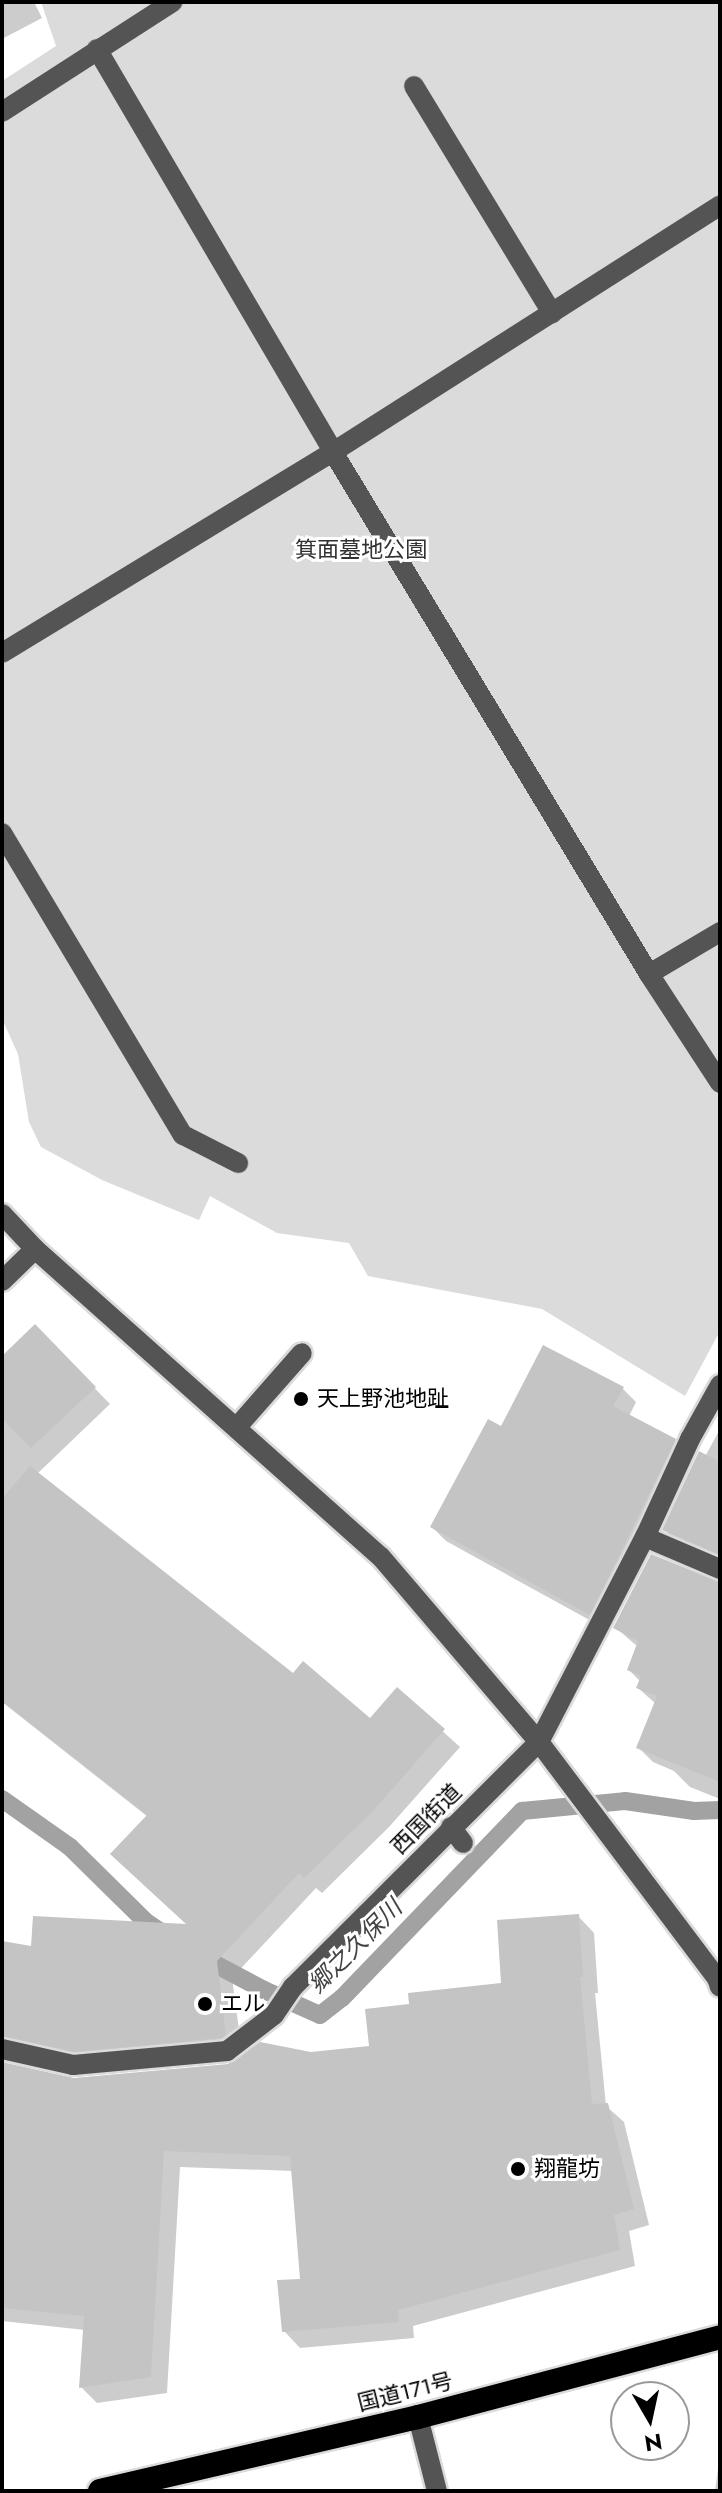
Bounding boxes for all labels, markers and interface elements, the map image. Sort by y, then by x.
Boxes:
park label: 箕面墓地公園 [295,537,427,563]
place label: 天上野池地趾 [317,1386,449,1412]
marker: 天上野池地趾 [292,1390,310,1408]
street label: 西国街道 [386,1779,466,1859]
water label: 郷之久保川 [302,1893,408,1999]
place label: エル [221,1991,265,2017]
marker: エル [196,1995,214,2013]
place label: 翔龍坊 [534,2156,600,2182]
marker: 翔龍坊 [509,2160,527,2178]
street label: 国道171号 [355,2367,455,2417]
north arrow [610,2381,690,2461]
text: N [642,2426,665,2460]

